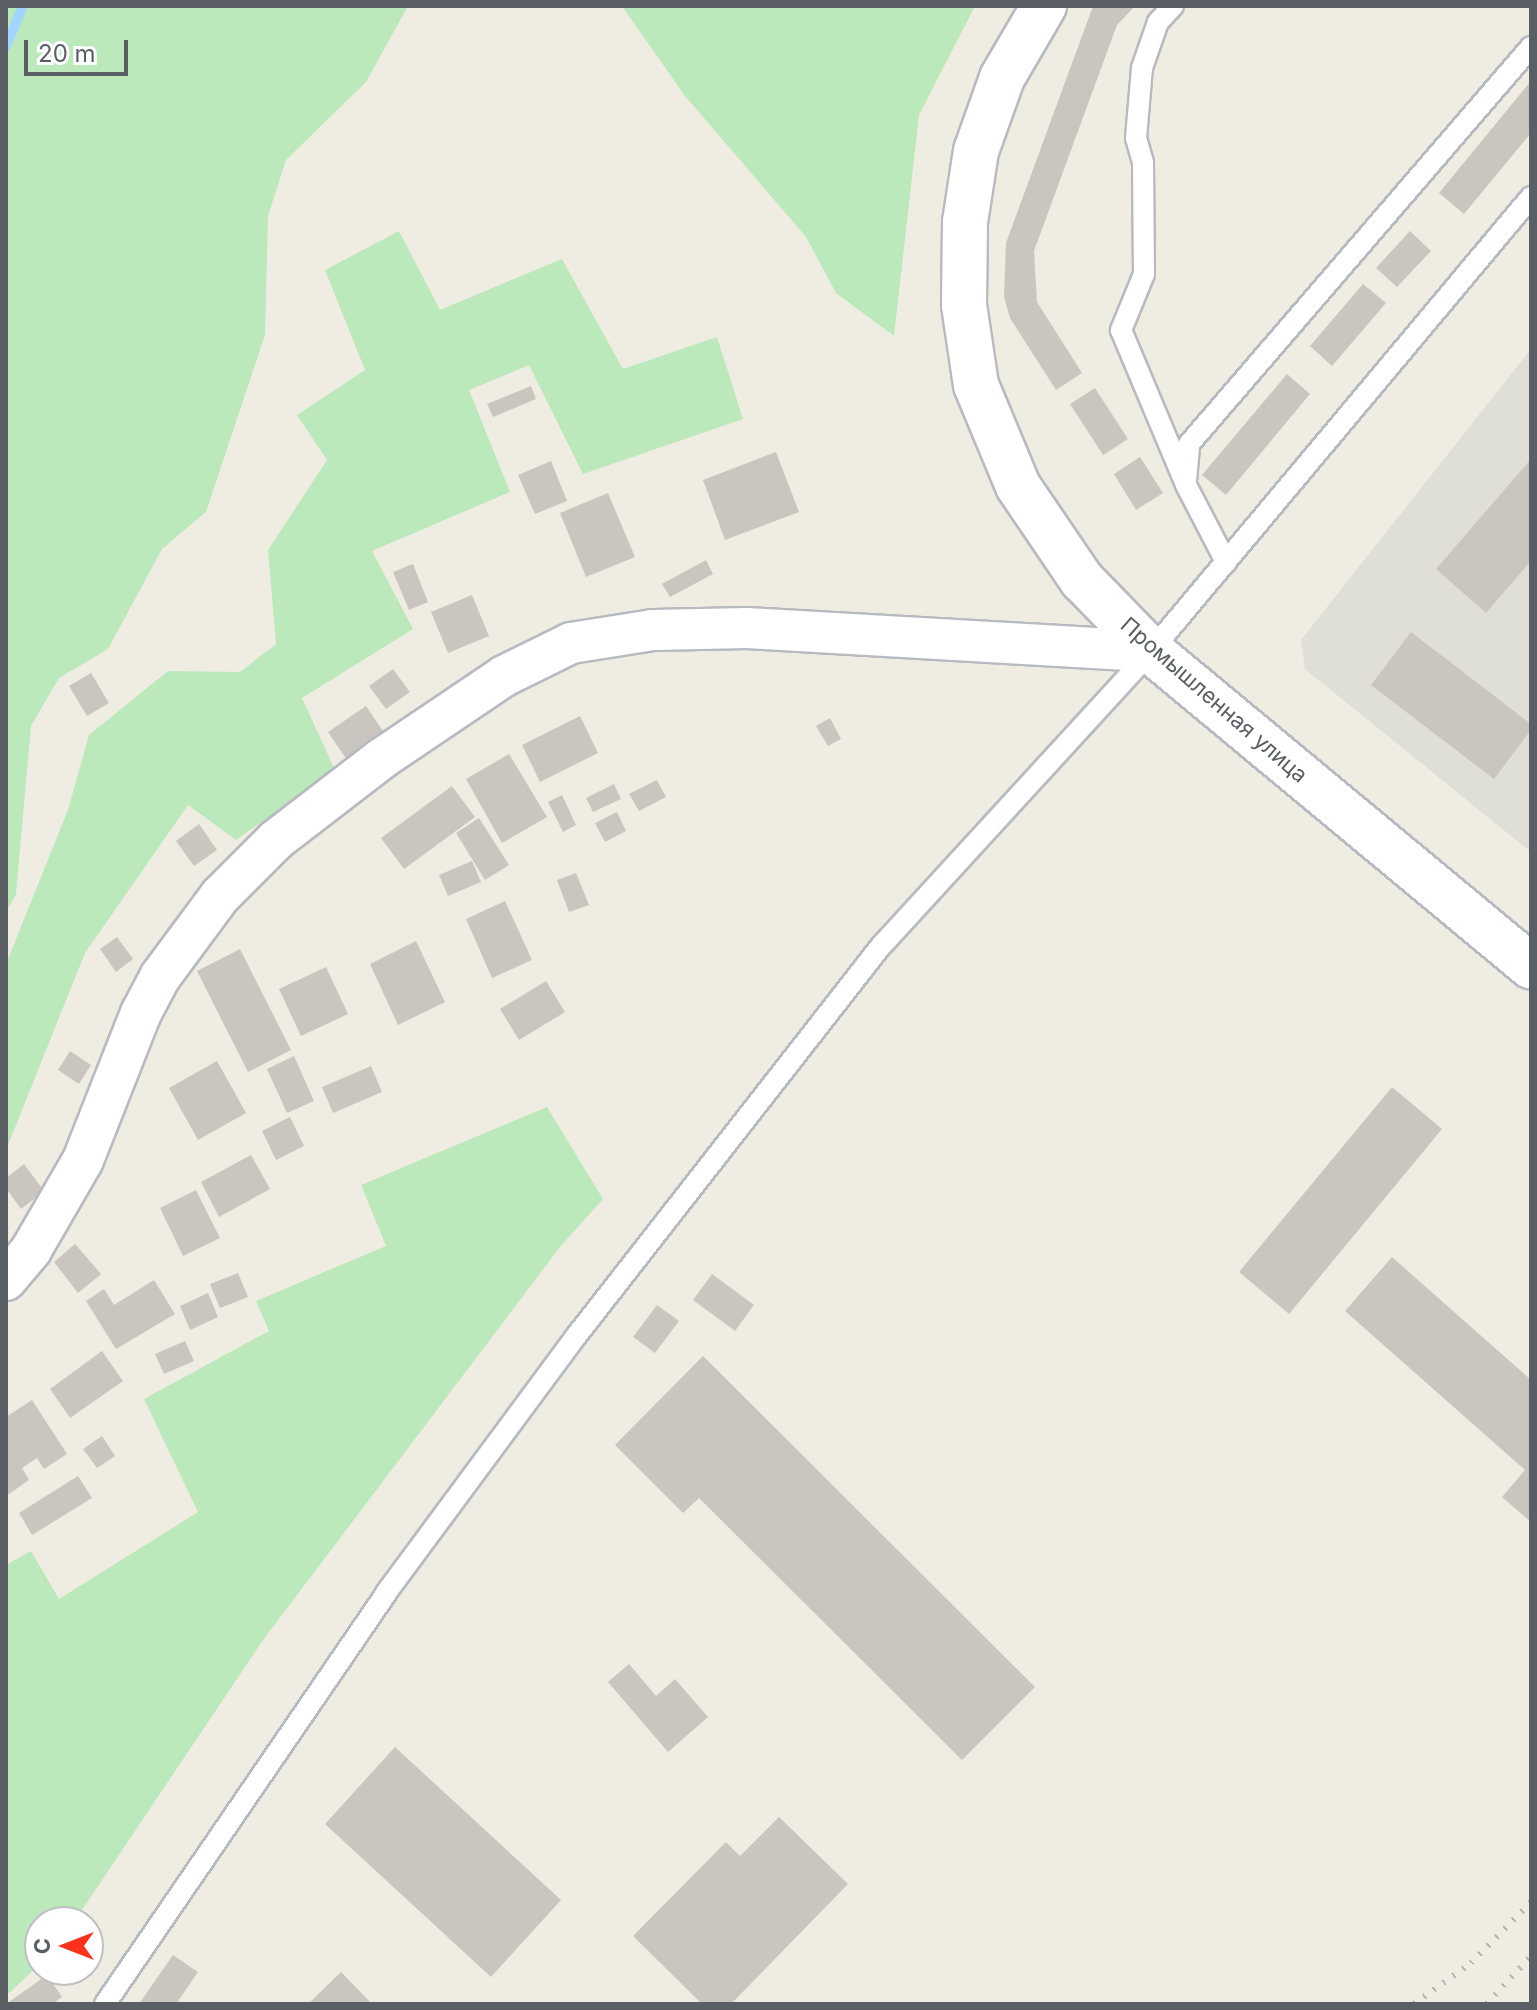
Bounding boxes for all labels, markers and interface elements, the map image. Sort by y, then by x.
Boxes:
scale bar [28,24,132,74]
text: 20 m [38,39,96,68]
street label: Промышленная улица [1115,612,1313,788]
north arrow [24,1906,104,1986]
text: С [29,1938,55,1954]

